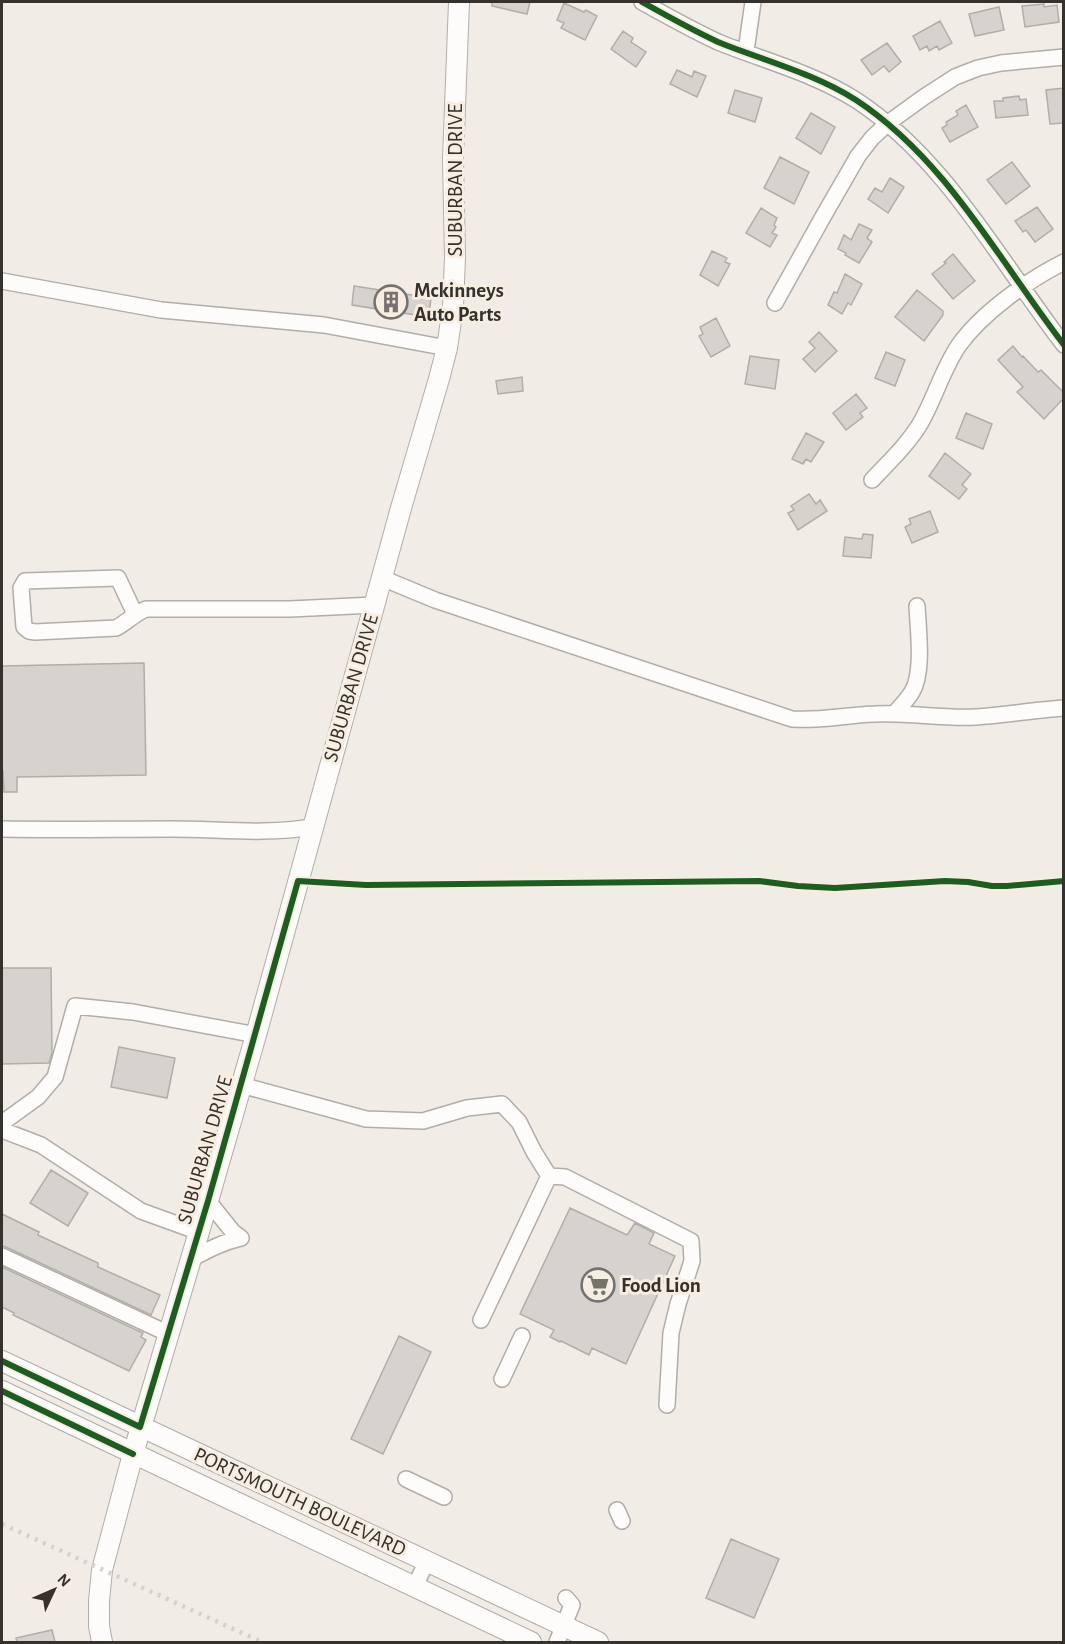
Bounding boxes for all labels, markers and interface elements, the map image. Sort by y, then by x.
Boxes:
street label: SUBURBAN DRIVE [445,104,466,256]
place label: Mckinneys Auto Parts [414,280,504,325]
building icon: Mckinneys Auto Parts [373,284,409,320]
street label: SUBURBAN DRIVE [320,612,382,764]
street label: SUBURBAN DRIVE [174,1074,236,1226]
supermarket icon: Food Lion [580,1267,616,1303]
place label: Food Lion [621,1275,701,1296]
street label: PORTSMOUTH BOULEVARD [191,1444,409,1560]
north arrow [24,1560,84,1620]
text: N [54,1571,74,1590]

